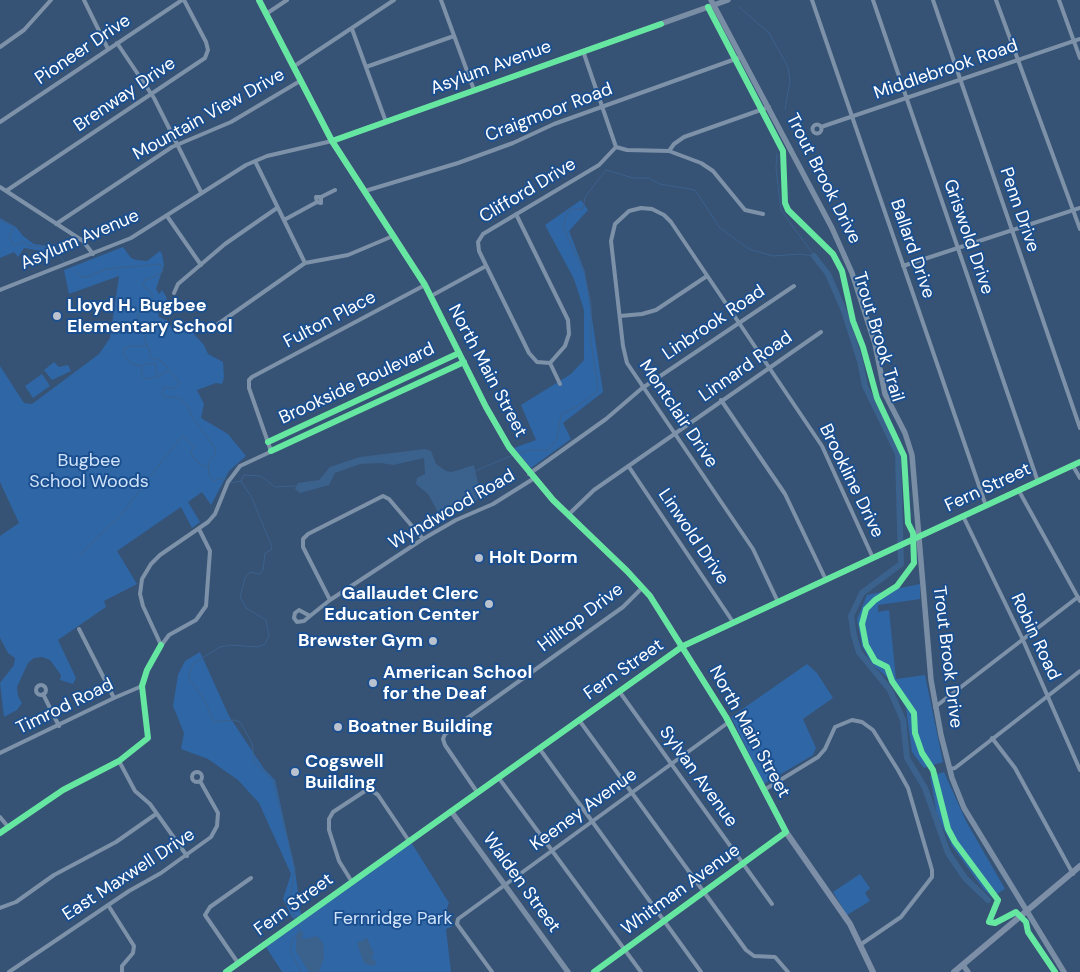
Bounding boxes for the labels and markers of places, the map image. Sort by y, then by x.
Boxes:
place label: Lloyd H. Bugbee Elementary School [67,295,233,338]
marker: Lloyd H. Bugbee Elementary School [51,310,63,322]
place label: Holt Dorm [489,547,578,569]
marker: Holt Dorm [473,552,485,564]
place label: Gallaudet Clerc Education Center [324,583,479,626]
marker: Gallaudet Clerc Education Center [483,598,495,610]
place label: Brewster Gym [298,630,423,652]
marker: Brewster Gym [427,635,439,647]
place label: American School for the Deaf [383,662,532,704]
marker: American School for the Deaf [367,677,379,689]
place label: Boatner Building [348,716,493,738]
marker: Boatner Building [332,721,344,733]
place label: Cogswell Building [305,751,384,794]
marker: Cogswell Building [289,766,301,778]

